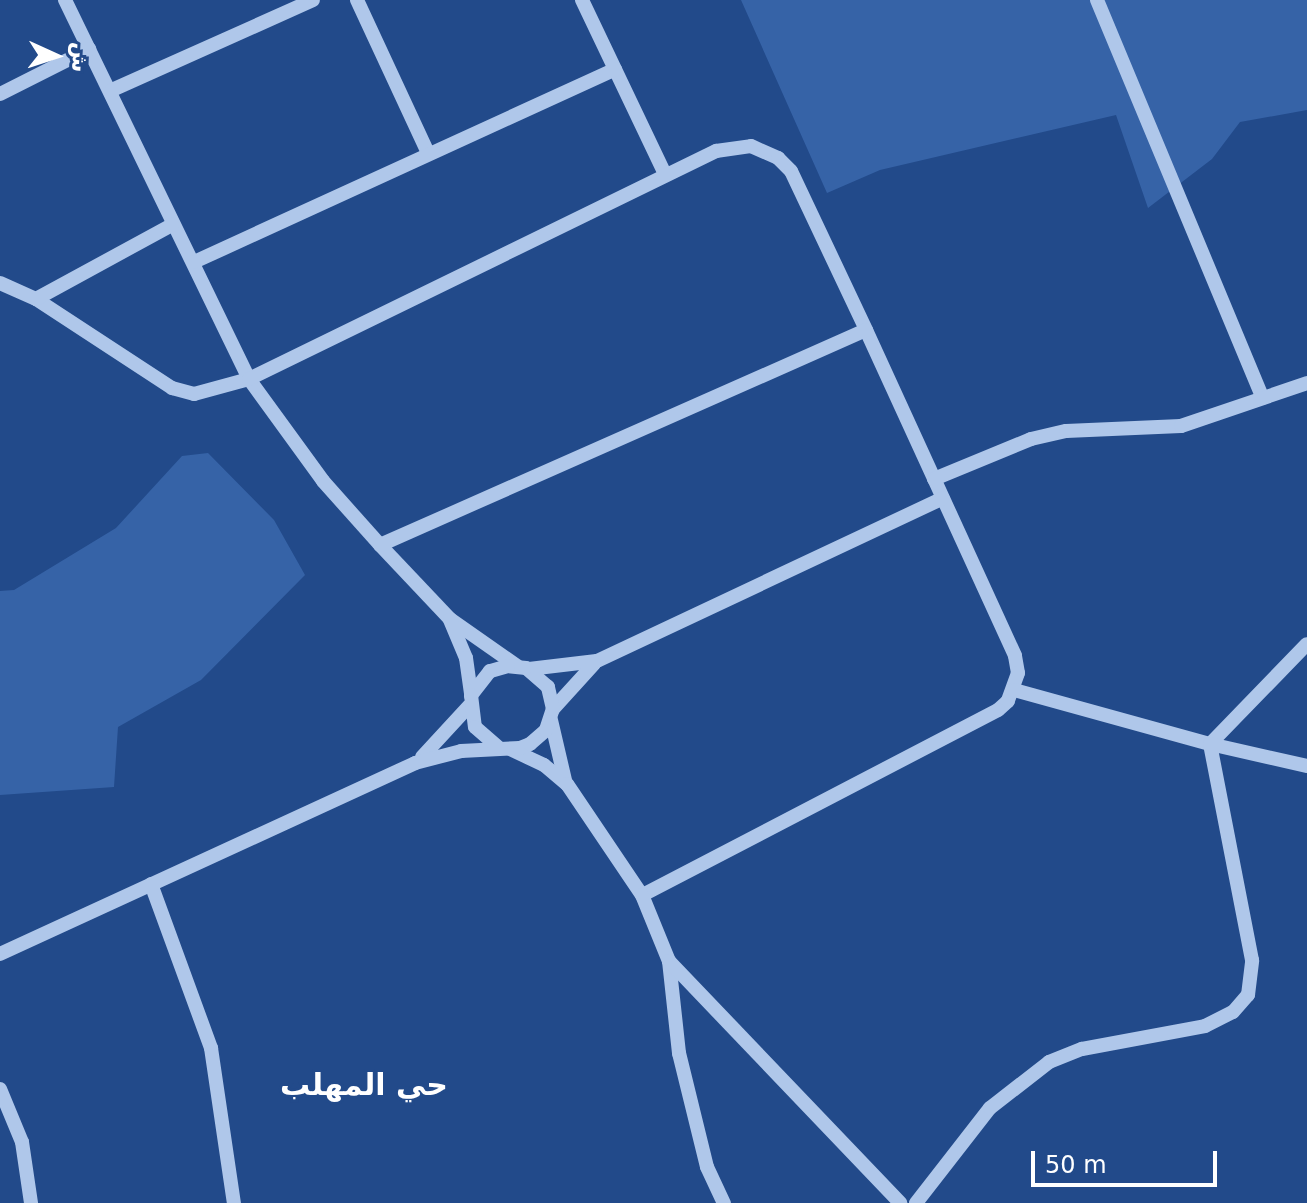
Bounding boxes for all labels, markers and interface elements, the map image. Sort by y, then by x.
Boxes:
north arrow [16,16,96,96]
text: ش [67,41,94,73]
district label: حي المهلب [280,1067,448,1103]
scale bar [1035,1135,1221,1185]
text: 50 m [1045,1151,1107,1179]

